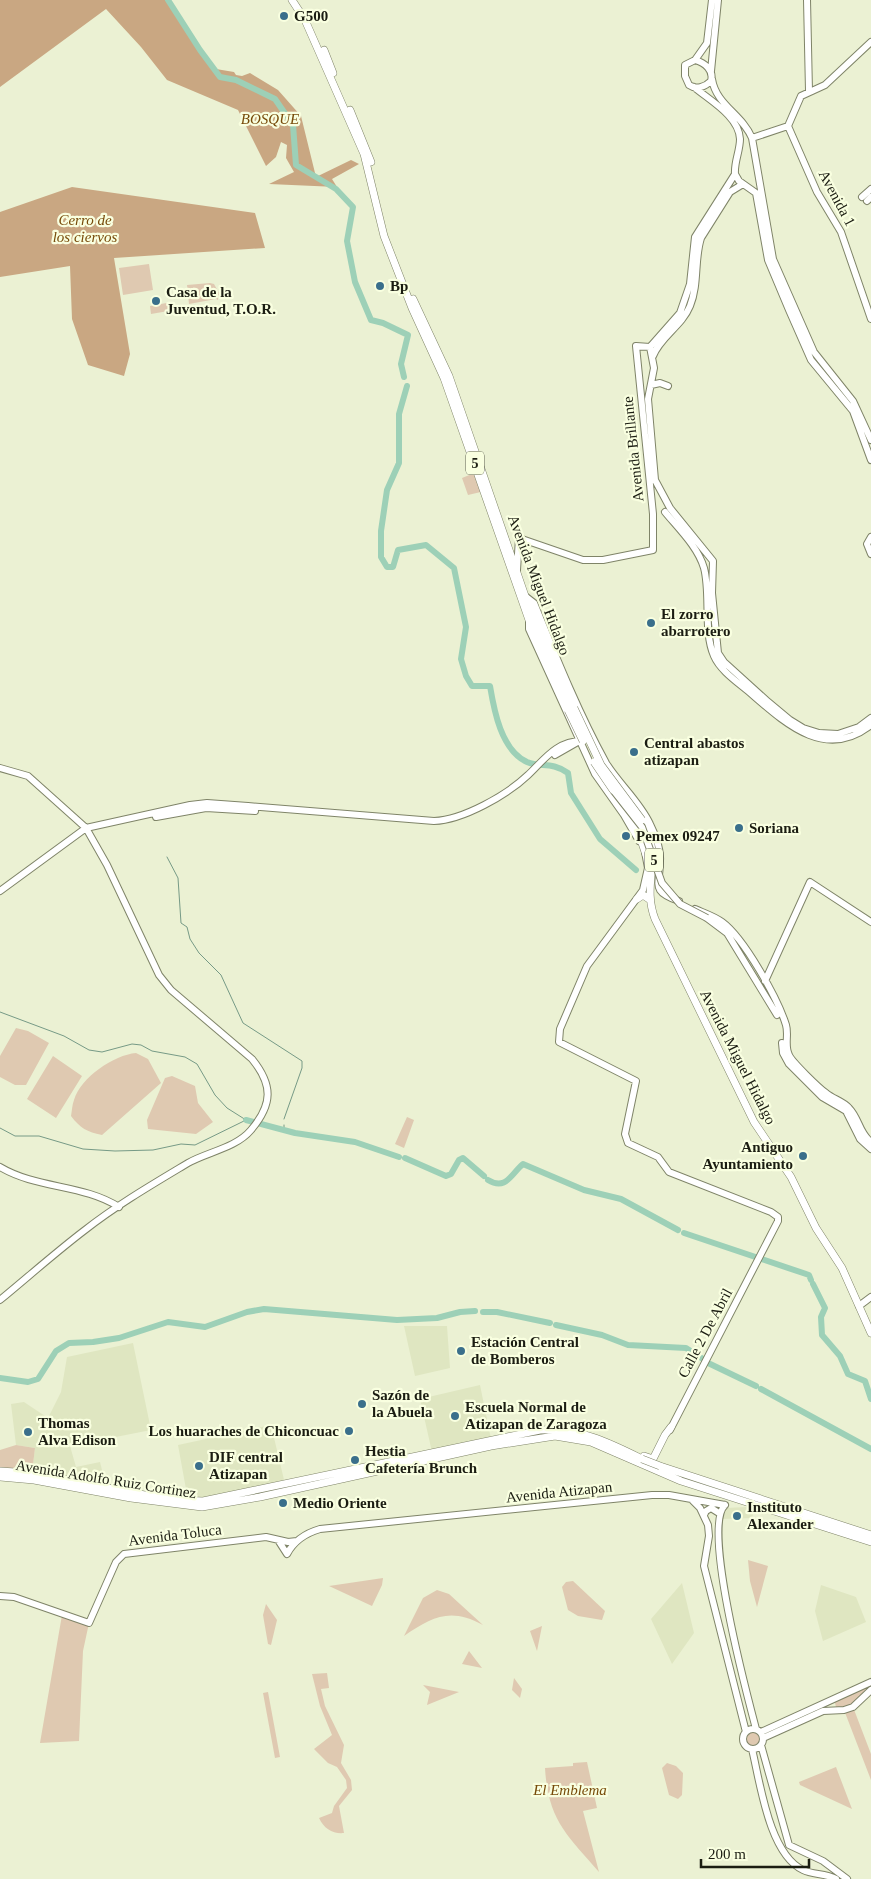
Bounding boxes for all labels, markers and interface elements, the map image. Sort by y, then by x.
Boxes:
place label: G500 [294,8,328,24]
marker: G500 [278,10,290,22]
park label: BOSQUE [241,111,299,127]
street label: Avenida 1 [816,167,858,229]
park label: Cerro de los ciervos [53,212,117,245]
place label: Bp [390,278,408,294]
marker: Bp [374,280,386,292]
place label: Casa de la Juventud, T.O.R. [166,284,276,317]
marker: Casa de la Juventud, T.O.R. [150,295,162,307]
street label: Avenida Brillante [619,395,646,503]
road number: 5 [466,452,484,474]
street label: Avenida Miguel Hidalgo [505,513,573,657]
place label: El zorro abarrotero [661,606,730,639]
marker: El zorro abarrotero [645,617,657,629]
place label: Central abastos atizapan [644,735,745,768]
marker: Central abastos atizapan [628,746,640,758]
place label: Soriana [749,820,800,836]
marker: Soriana [733,822,745,834]
place label: Pemex 09247 [636,828,720,844]
marker: Pemex 09247 [620,830,632,842]
road number: 5 [645,848,663,872]
street label: Avenida Miguel Hidalgo [697,987,779,1127]
place label: Antiguo Ayuntamiento [702,1139,793,1172]
marker: Antiguo Ayuntamiento [797,1150,809,1162]
street label: Calle 2 De Abril [675,1286,735,1380]
place label: Estación Central de Bomberos [471,1334,579,1367]
marker: Estación Central de Bomberos [455,1345,467,1357]
place label: Sazón de la Abuela [372,1387,433,1420]
marker: Sazón de la Abuela [356,1398,368,1410]
place label: Escuela Normal de Atizapan de Zaragoza [465,1399,607,1432]
marker: Escuela Normal de Atizapan de Zaragoza [449,1410,461,1422]
place label: Thomas Alva Edison [38,1415,117,1448]
place label: Los huaraches de Chiconcuac [149,1423,339,1439]
marker: Los huaraches de Chiconcuac [343,1425,355,1437]
marker: Thomas Alva Edison [22,1426,34,1438]
place label: Hestia Cafetería Brunch [365,1443,478,1476]
place label: DIF central Atizapan [209,1449,283,1482]
marker: Hestia Cafetería Brunch [349,1454,361,1466]
street label: Avenida Adolfo Ruiz Cortinez [15,1457,198,1501]
marker: DIF central Atizapan [193,1460,205,1472]
street label: Avenida Atizapan [505,1478,613,1506]
place label: Medio Oriente [293,1495,387,1511]
marker: Medio Oriente [277,1497,289,1509]
place label: Instituto Alexander [747,1499,814,1532]
marker: Instituto Alexander [731,1510,743,1522]
street label: Avenida Toluca [127,1521,223,1549]
park label: El Emblema [532,1782,607,1798]
scale bar [701,1836,808,1868]
text: 200 m [708,1846,746,1862]

